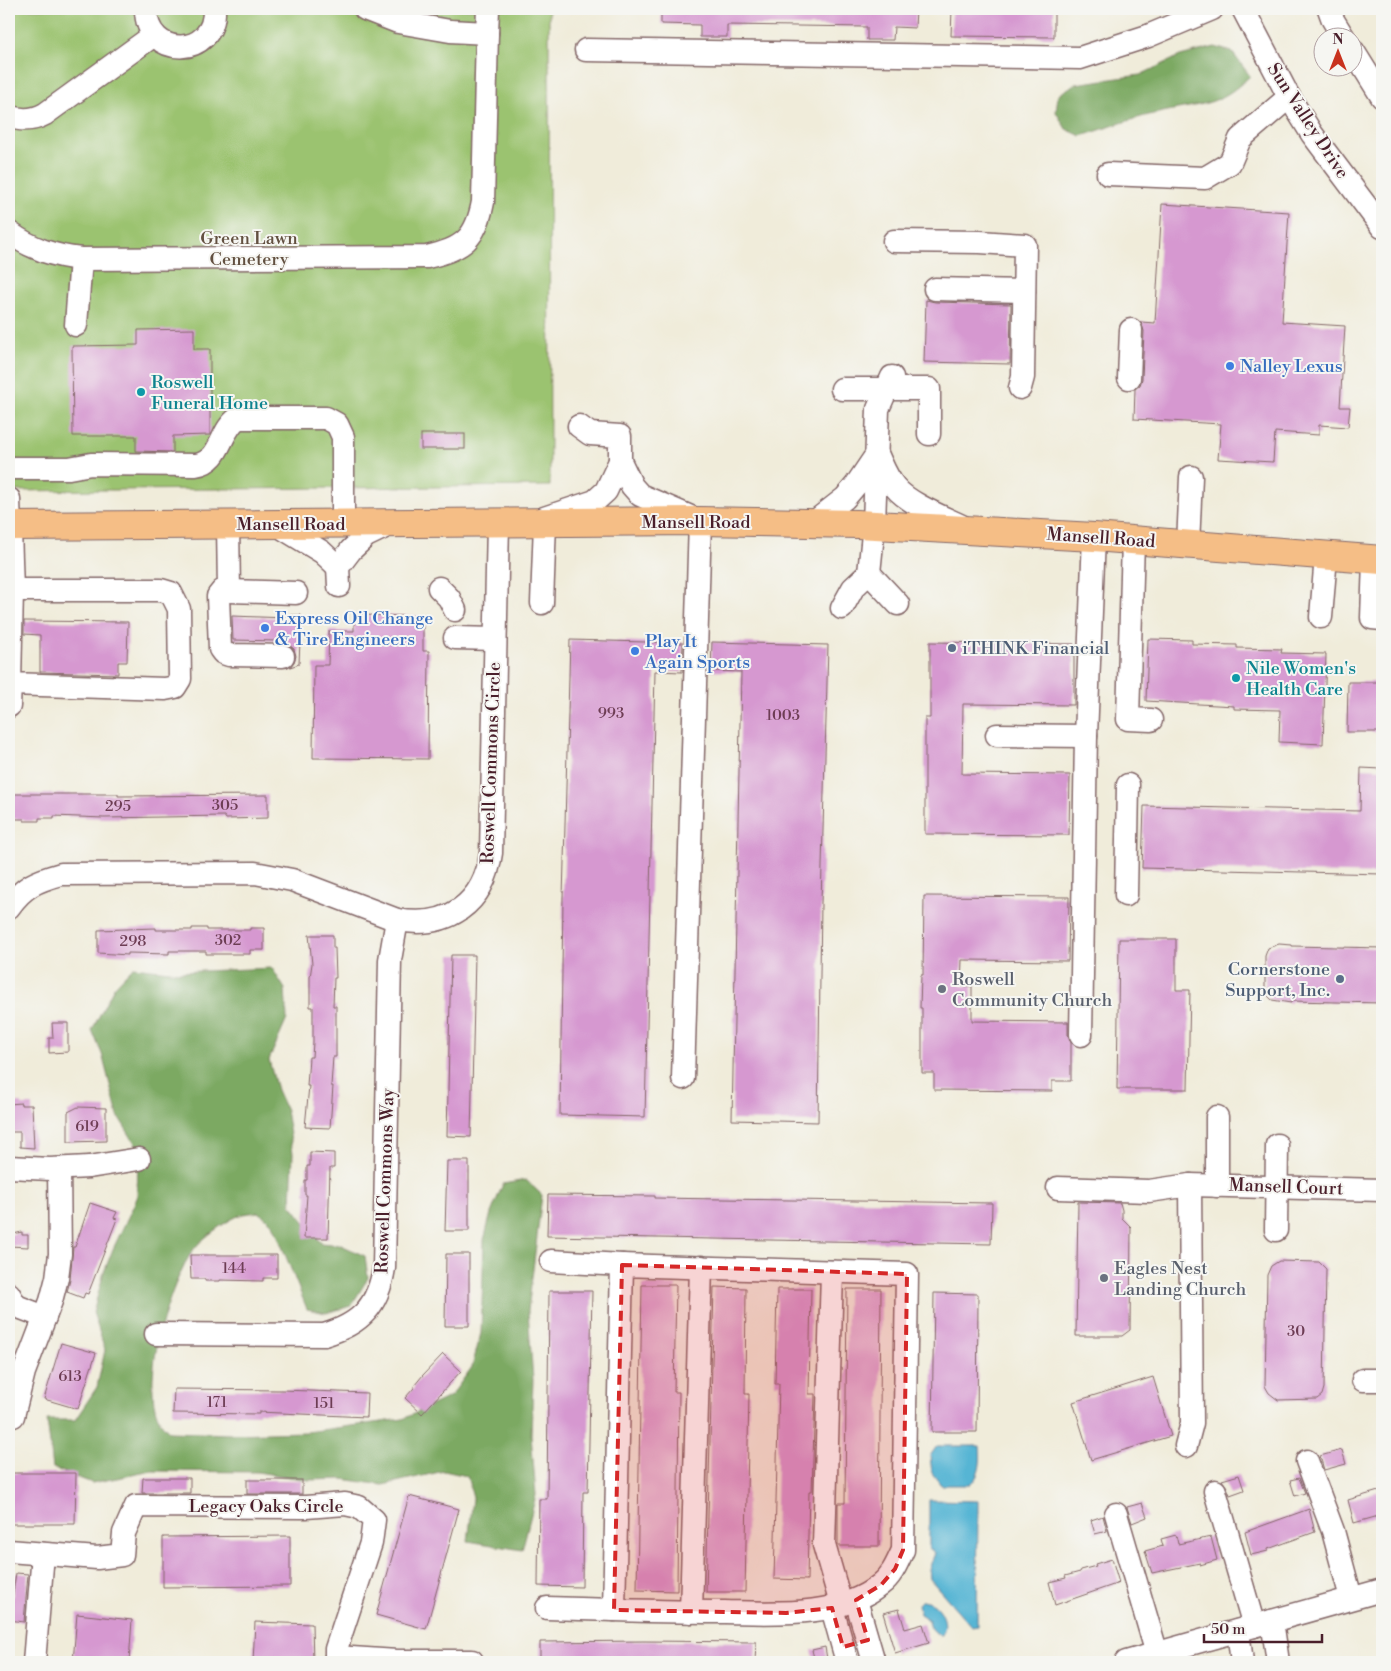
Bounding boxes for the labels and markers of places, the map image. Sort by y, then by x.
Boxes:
place label: Nalley Lexus [1240,355,1343,378]
marker: Nalley Lexus [1224,360,1236,372]
place label: Roswell Funeral Home [151,371,268,415]
marker: Roswell Funeral Home [135,386,147,398]
place label: Express Oil Change & Tire Engineers [275,607,433,651]
marker: Express Oil Change & Tire Engineers [259,622,271,634]
place label: Play It Again Sports [644,630,750,674]
place label: iTHINK Financial [962,637,1110,660]
marker: iTHINK Financial [946,642,958,654]
marker: Play It Again Sports [629,645,641,657]
place label: Nile Women's Health Care [1246,657,1356,701]
marker: Nile Women's Health Care [1230,672,1242,684]
place label: Cornerstone Support, Inc. [1225,958,1330,1002]
place label: Roswell Community Church [952,968,1112,1012]
marker: Cornerstone Support, Inc. [1334,973,1346,985]
marker: Roswell Community Church [936,983,948,995]
place label: Eagles Nest Landing Church [1114,1257,1247,1301]
marker: Eagles Nest Landing Church [1098,1272,1110,1284]

